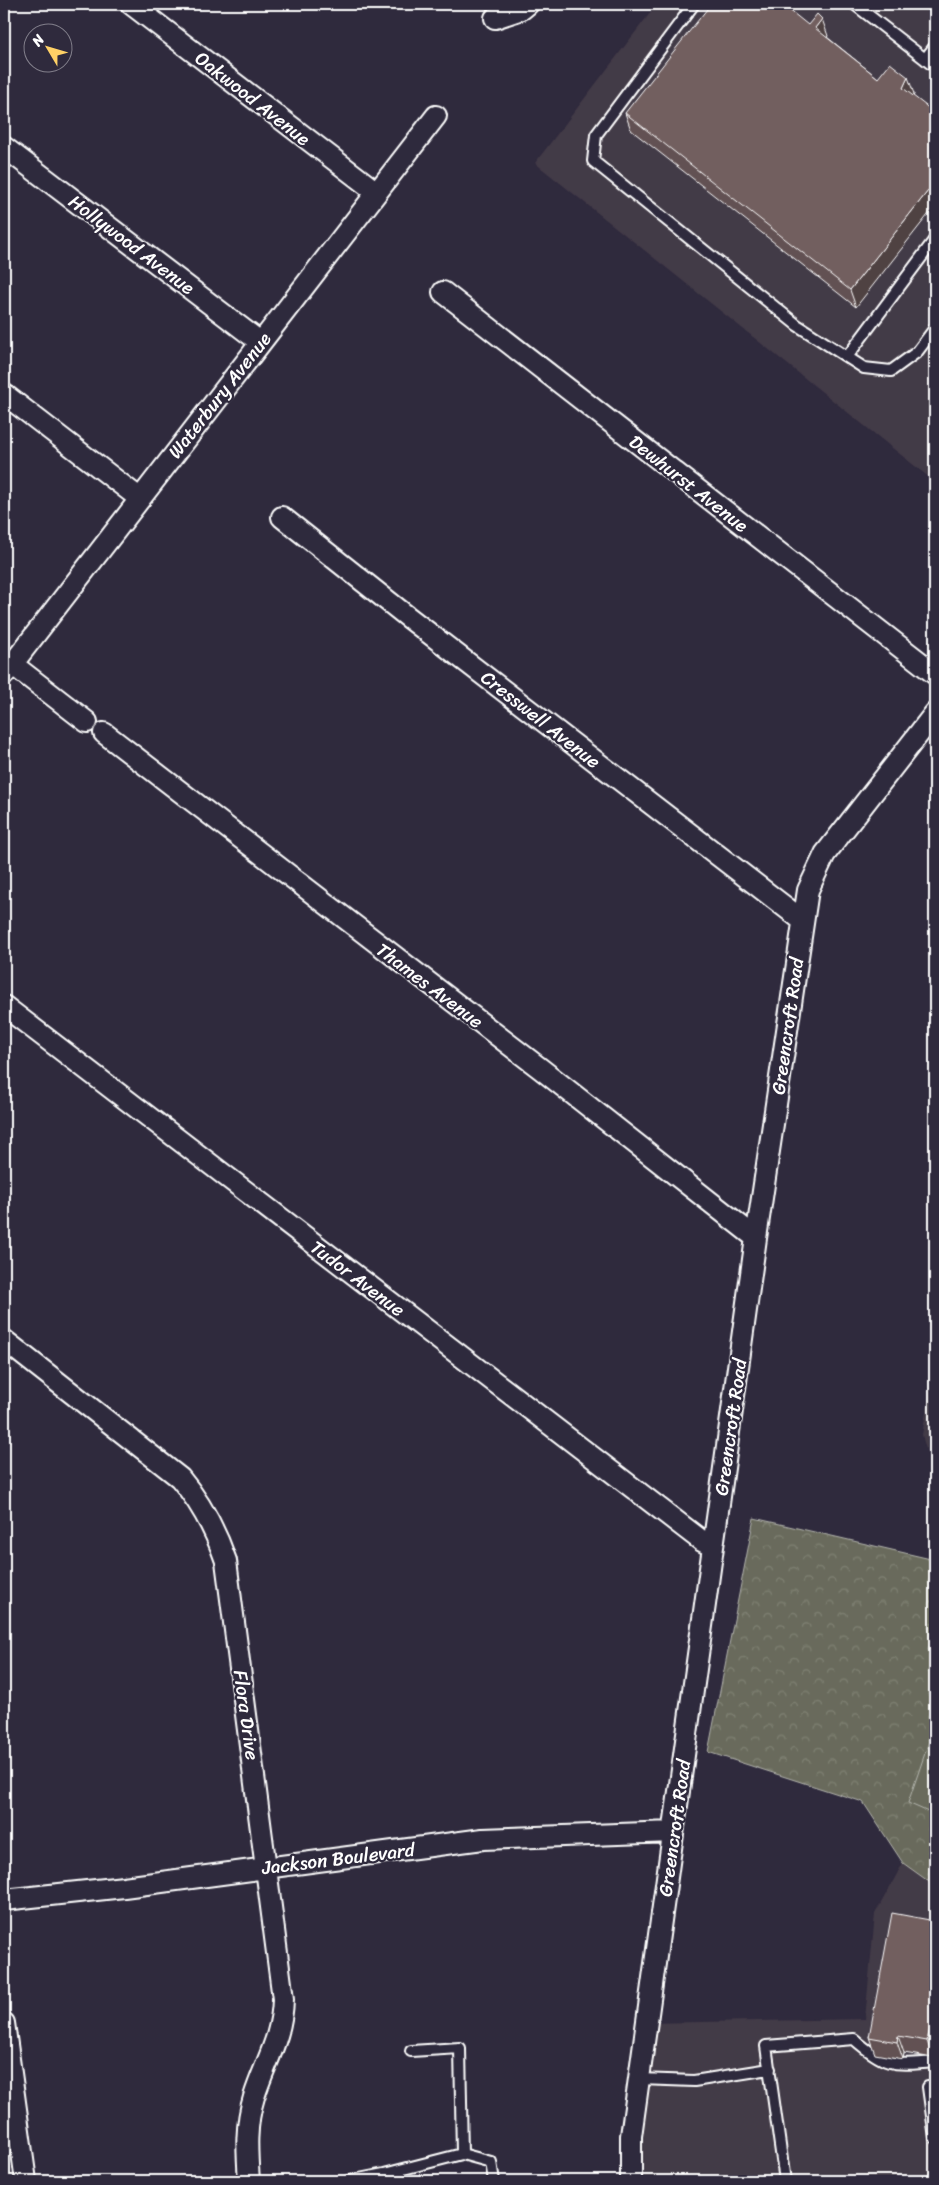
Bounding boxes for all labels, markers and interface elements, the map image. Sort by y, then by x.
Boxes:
north arrow [22,22,72,72]
text: N [25,29,51,53]
street label: Oakwood Avenue [187,42,318,154]
street label: Hollywood Avenue [61,186,202,303]
street label: Waterbury Avenue [159,325,280,466]
street label: Dewhurst Avenue [621,426,756,541]
street label: Cresswell Avenue [473,662,608,777]
street label: Thames Avenue [369,934,491,1037]
street label: Greencroft Road [762,954,814,1097]
street label: Tudor Avenue [303,1231,413,1325]
street label: Greencroft Road [705,1355,757,1498]
street label: Flora Drive [224,1668,269,1762]
street label: Greencroft Road [649,1756,701,1899]
street label: Jackson Boulevard [259,1833,417,1884]

